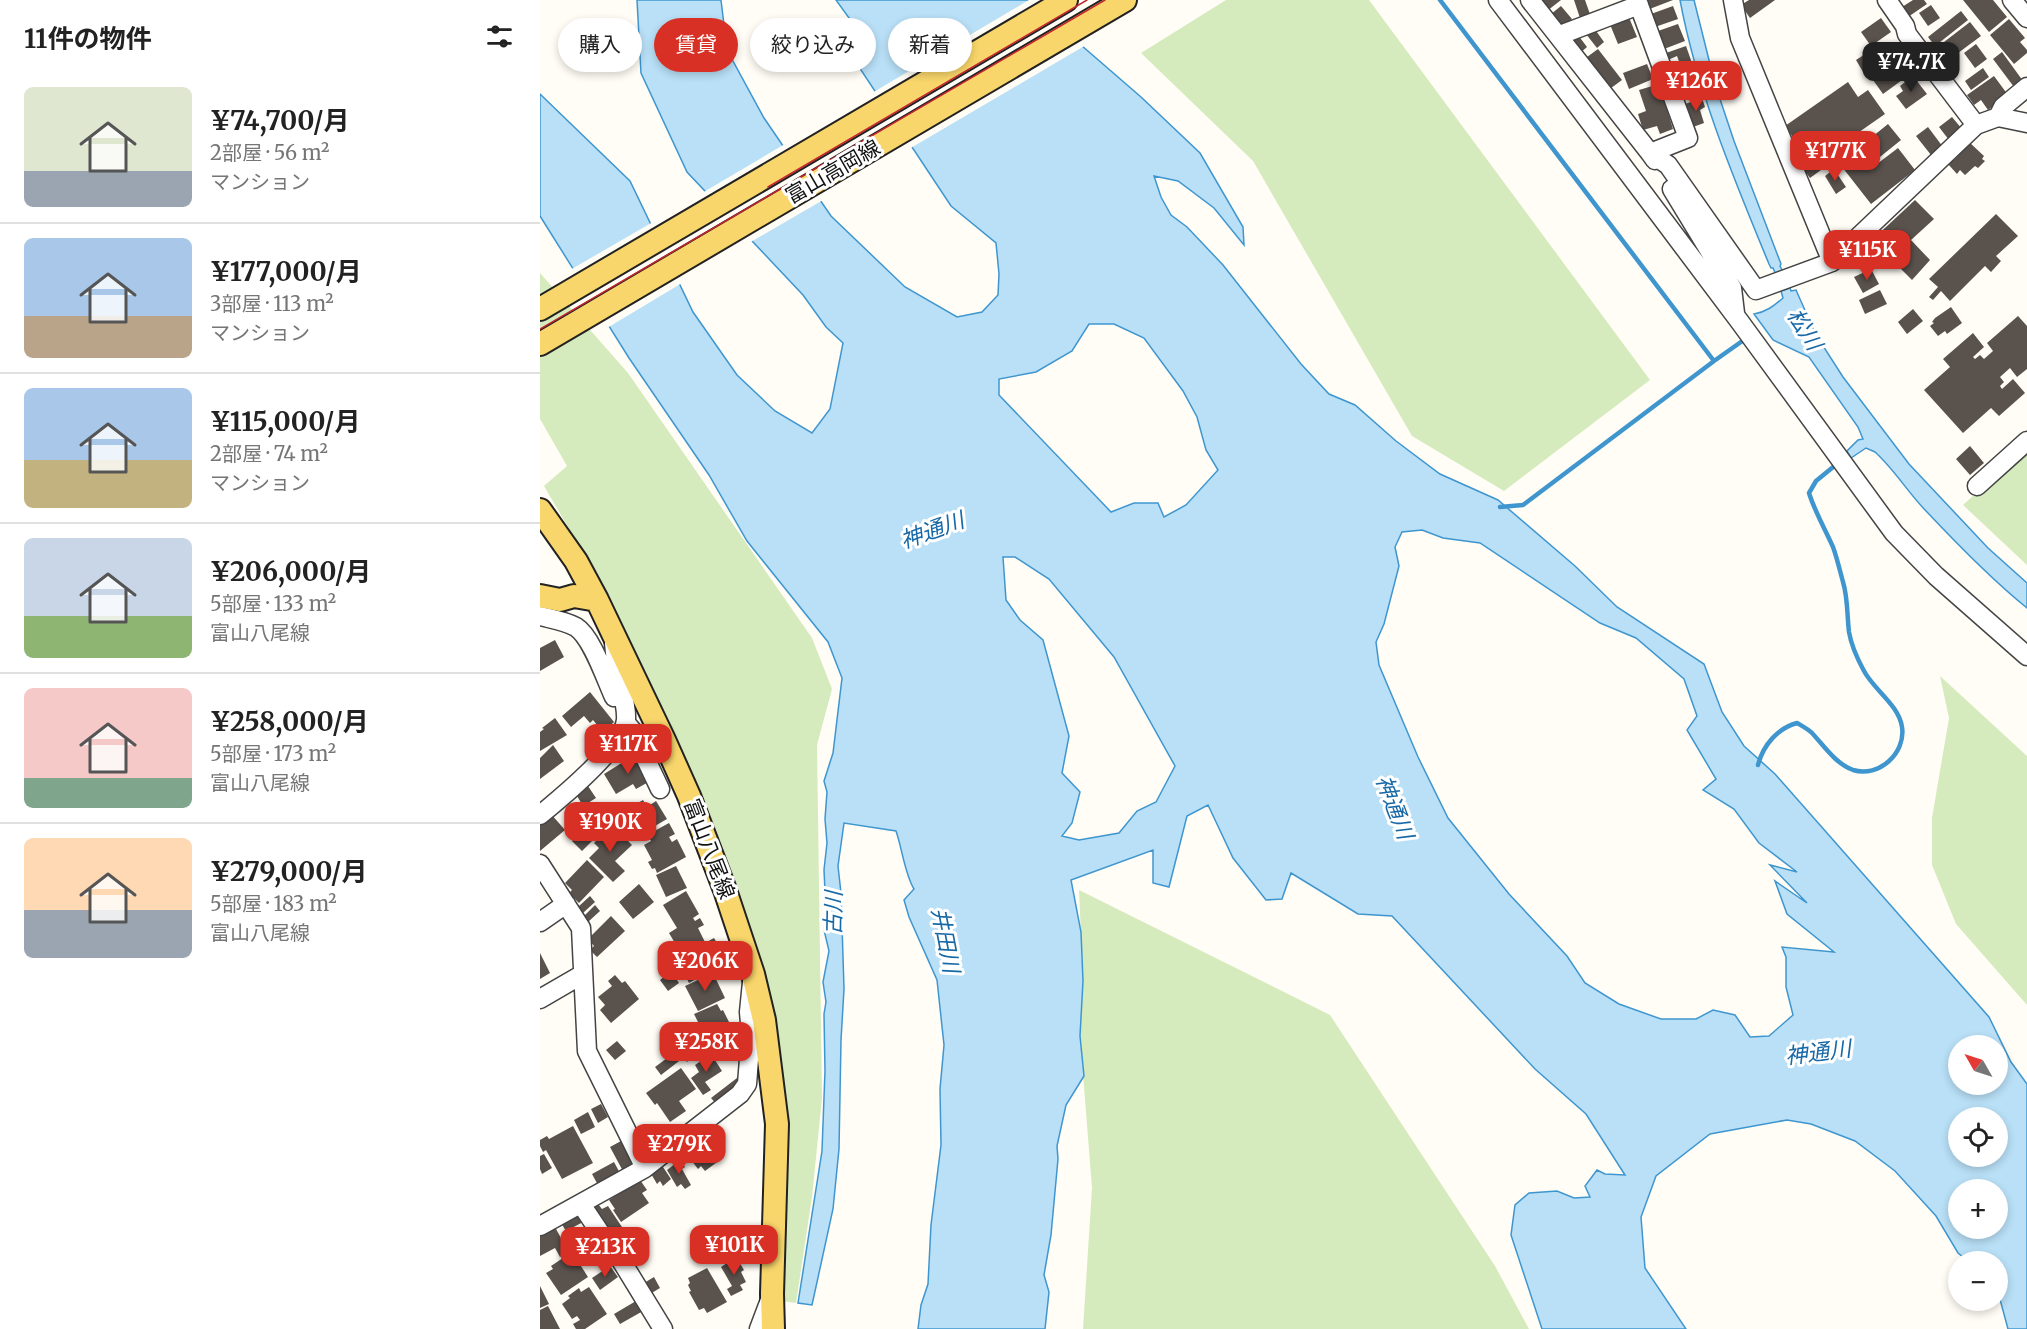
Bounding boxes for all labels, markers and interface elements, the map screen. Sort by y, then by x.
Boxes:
chip: 購入 [558,18,642,72]
chip: 賃貸 [654,18,738,72]
chip: 絞り込み [750,18,876,72]
chip: 新着 [888,18,972,72]
icon: filters [483,20,516,53]
text: 11件の物件 [24,22,151,55]
pin: ¥74.7K [1862,42,1960,93]
text: ¥74.7K [1877,49,1945,74]
pin: ¥126K [1654,61,1738,112]
text: ¥126K [1665,68,1727,93]
text: ¥74,700/月 [210,104,349,137]
icon: home [72,111,144,183]
pin: ¥177K [1793,131,1877,182]
street label: 富山高岡線 [781,134,885,210]
text: ¥177K [1804,138,1866,163]
text: 2部屋 · 56 m² [210,140,329,165]
text: マンション [210,169,310,194]
pin: ¥115K [1825,230,1909,281]
text: ¥115K [1838,237,1897,262]
text: ¥177,000/月 [210,255,362,288]
icon: home [72,262,144,334]
text: 3部屋 · 113 m² [210,291,334,316]
water label: 松川 [1781,303,1830,357]
text: マンション [210,320,310,345]
text: ¥115,000/月 [210,405,360,438]
icon: home [72,412,144,484]
text: 2部屋 · 74 m² [210,441,328,466]
text: マンション [210,470,310,495]
water label: 神通川 [896,505,970,554]
text: ¥206,000/月 [210,555,371,588]
icon: home [72,562,144,634]
text: 5部屋 · 133 m² [210,591,336,616]
text: 富山八尾線 [210,620,310,645]
text: ¥258,000/月 [210,705,369,738]
icon: home [72,712,144,784]
pin: ¥117K [586,724,670,775]
text: ¥117K [599,731,657,756]
text: 5部屋 · 173 m² [210,741,336,766]
text: 富山八尾線 [210,770,310,795]
water label: 神通川 [1370,771,1421,845]
street label: 富山八尾線 [678,795,741,903]
pin: ¥190K [568,802,652,853]
text: ¥190K [578,809,642,834]
text: ¥279,000/月 [210,855,367,888]
icon: home [72,862,144,934]
water label: 古川 [819,889,847,935]
text: 5部屋 · 183 m² [210,891,337,916]
water label: 井田川 [926,905,966,977]
text: 富山八尾線 [210,920,310,945]
pin: ¥206K [663,941,747,992]
text: ¥206K [672,948,738,973]
pin: ¥258K [664,1022,748,1073]
text: ¥258K [674,1029,738,1054]
water label: 神通川 [1784,1034,1854,1070]
north arrow [1948,1035,2008,1095]
map controls [1948,1035,2008,1311]
button: locate [1948,1107,2008,1167]
pin: ¥279K [637,1124,721,1175]
text: ¥279K [647,1131,711,1156]
button: + [1948,1179,2008,1239]
pin: ¥101K [692,1225,776,1276]
pin: ¥213K [563,1227,647,1278]
text: ¥101K [704,1232,764,1257]
text: ¥213K [574,1234,636,1259]
button: − [1948,1251,2008,1311]

